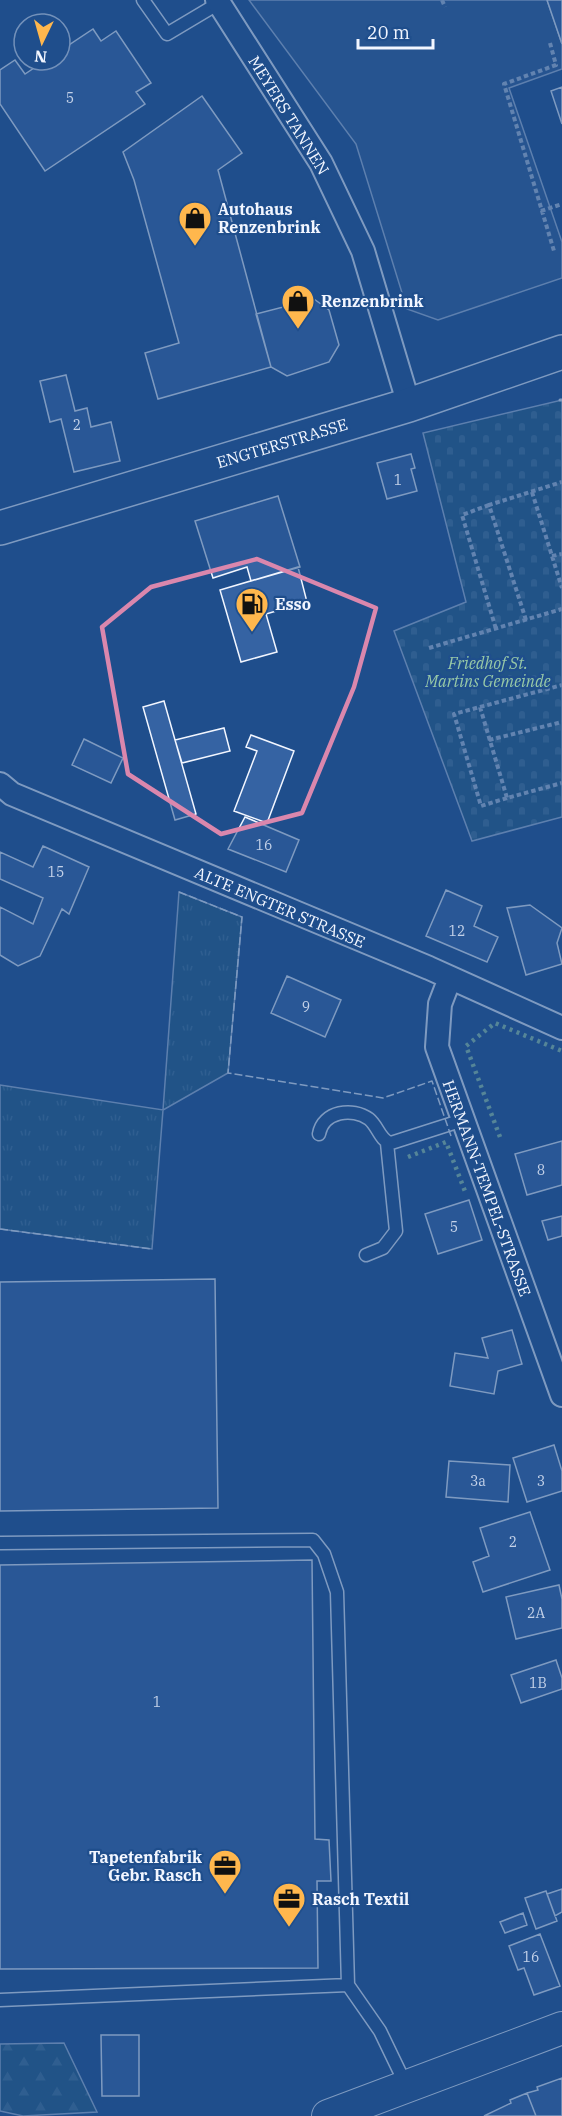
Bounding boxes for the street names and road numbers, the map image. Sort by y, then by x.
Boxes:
street label: MEYERS TANNEN [244,52,334,178]
street label: ENGTERSTRASSE [214,414,350,472]
street label: ALTE ENGTER STRASSE [192,862,368,952]
street label: HERMANN-TEMPEL-STRASSE [438,1077,536,1299]

